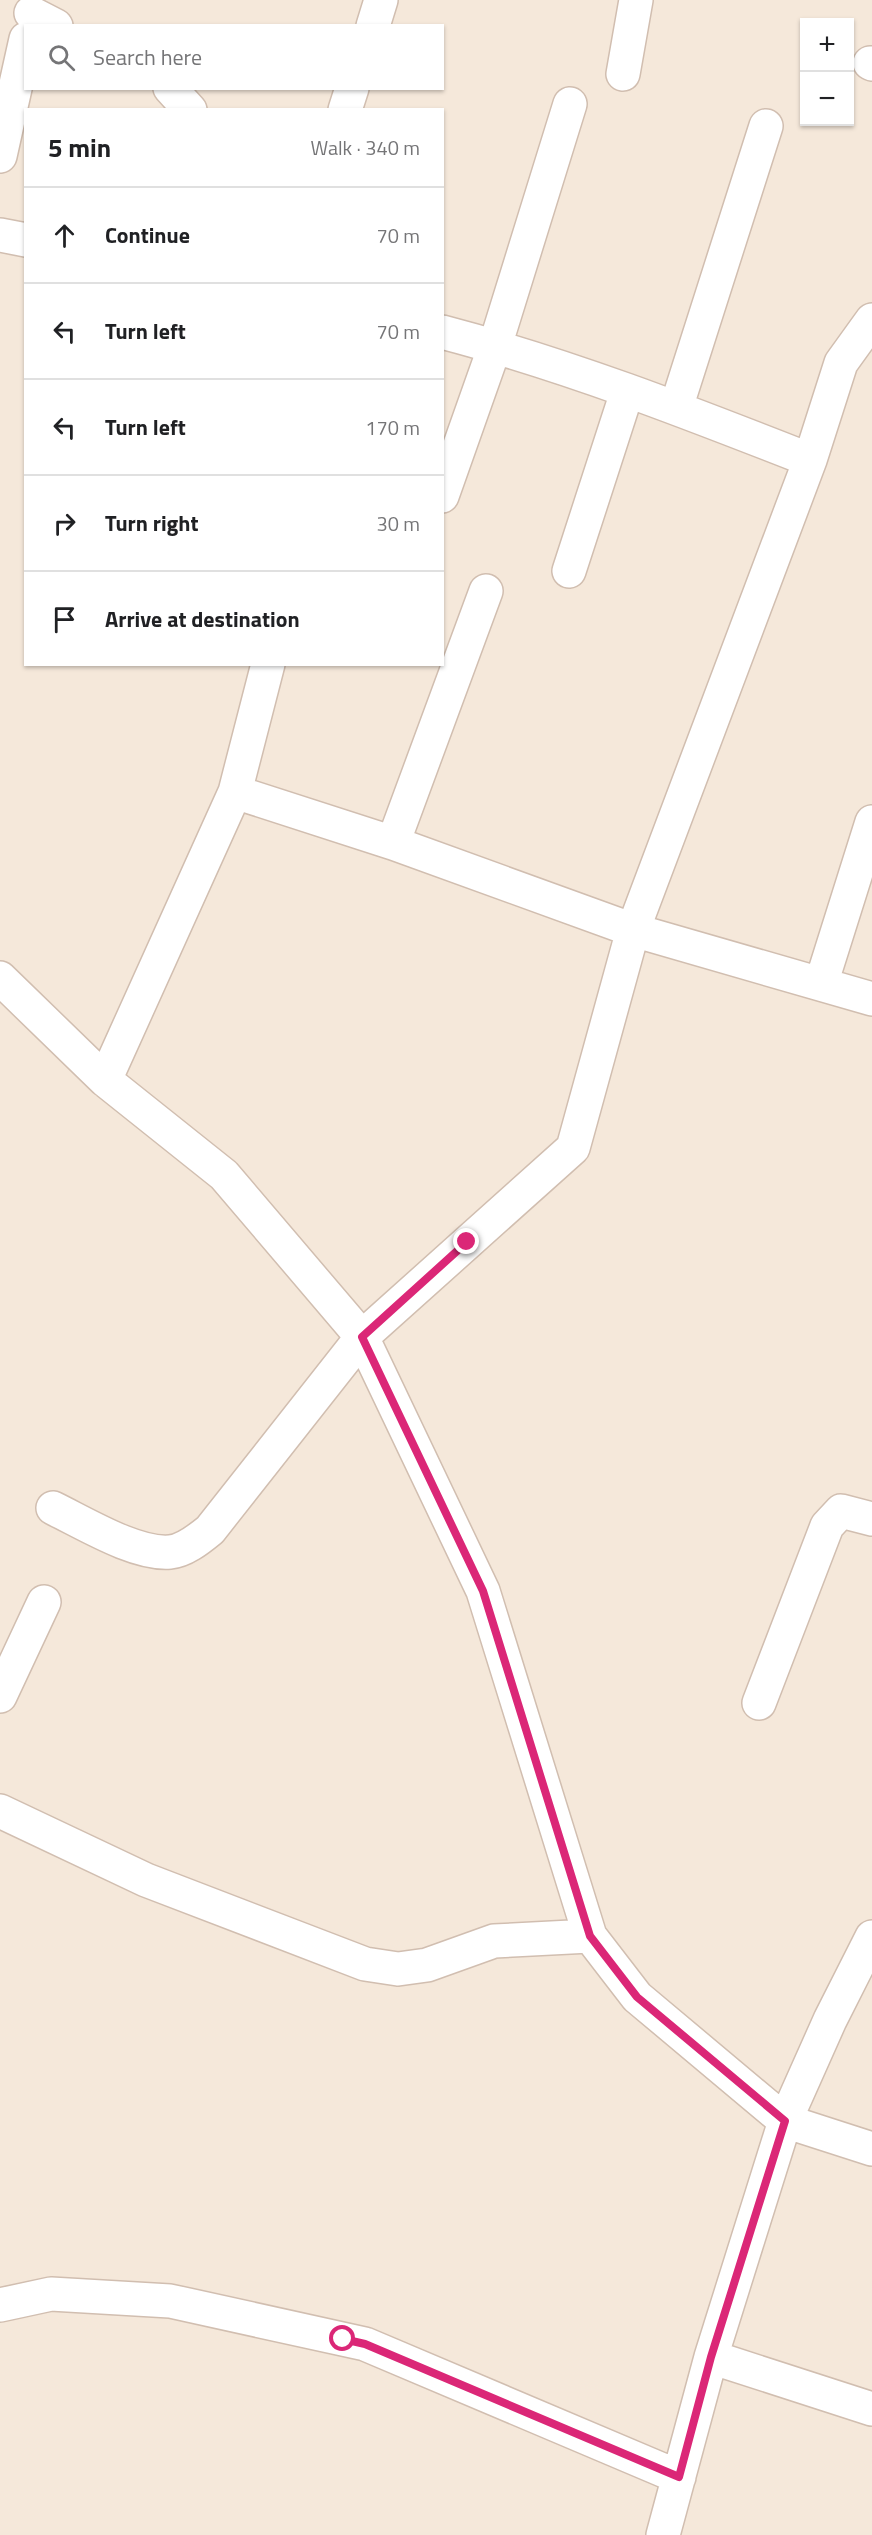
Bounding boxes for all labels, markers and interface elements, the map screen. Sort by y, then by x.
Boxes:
map controls [800,18,854,126]
button: + [800,18,854,72]
search box [24,24,444,90]
text: Search here [93,40,202,74]
icon: search [45,41,78,74]
button: − [800,72,854,126]
text: 5 min [48,128,111,167]
text: Walk · 340 m [311,132,420,163]
text: Continue [105,218,190,252]
icon: ahead [48,219,81,252]
text: 70 m [376,220,420,251]
text: Turn left [105,314,186,348]
icon: left [48,315,81,348]
text: 70 m [376,316,420,347]
text: Turn left [105,410,186,444]
icon: left [48,411,81,444]
text: 170 m [365,412,420,443]
text: Turn right [105,506,199,540]
icon: right [48,507,81,540]
text: 30 m [376,508,420,539]
text: Arrive at destination [105,602,300,636]
icon: arrive [48,603,81,636]
route end [453,1228,479,1254]
route start [329,2325,355,2351]

